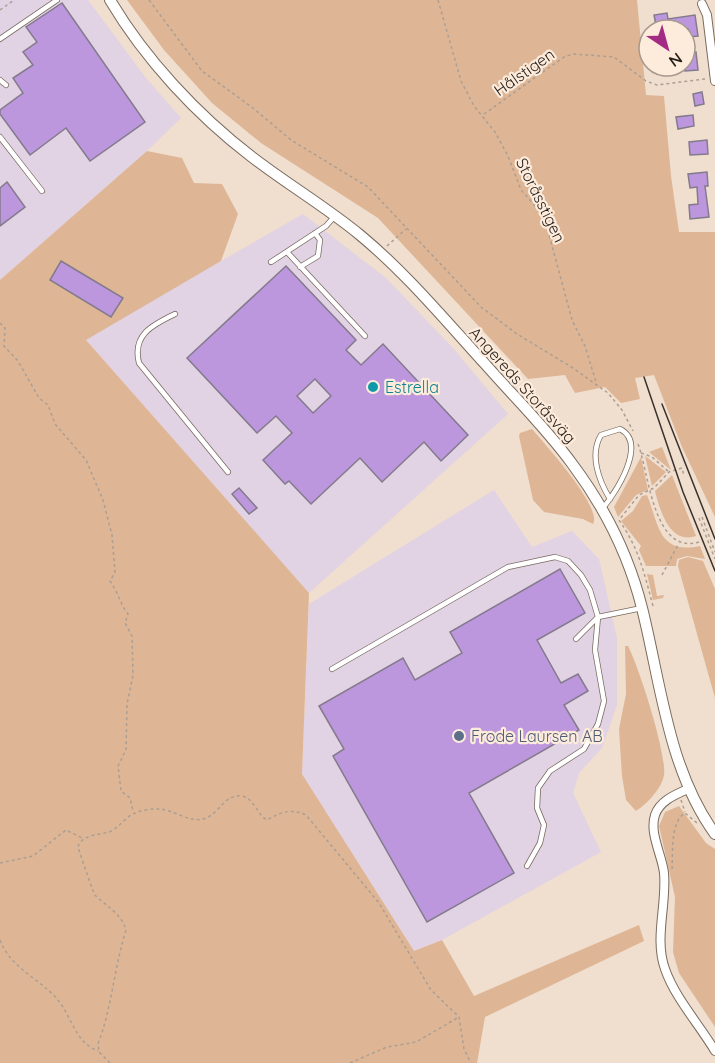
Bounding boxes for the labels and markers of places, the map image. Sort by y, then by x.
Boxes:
place label: Estrella [385,377,439,397]
marker: Estrella [366,380,380,394]
place label: Frode Laursen AB [471,726,603,746]
marker: Frode Laursen AB [452,729,466,743]

